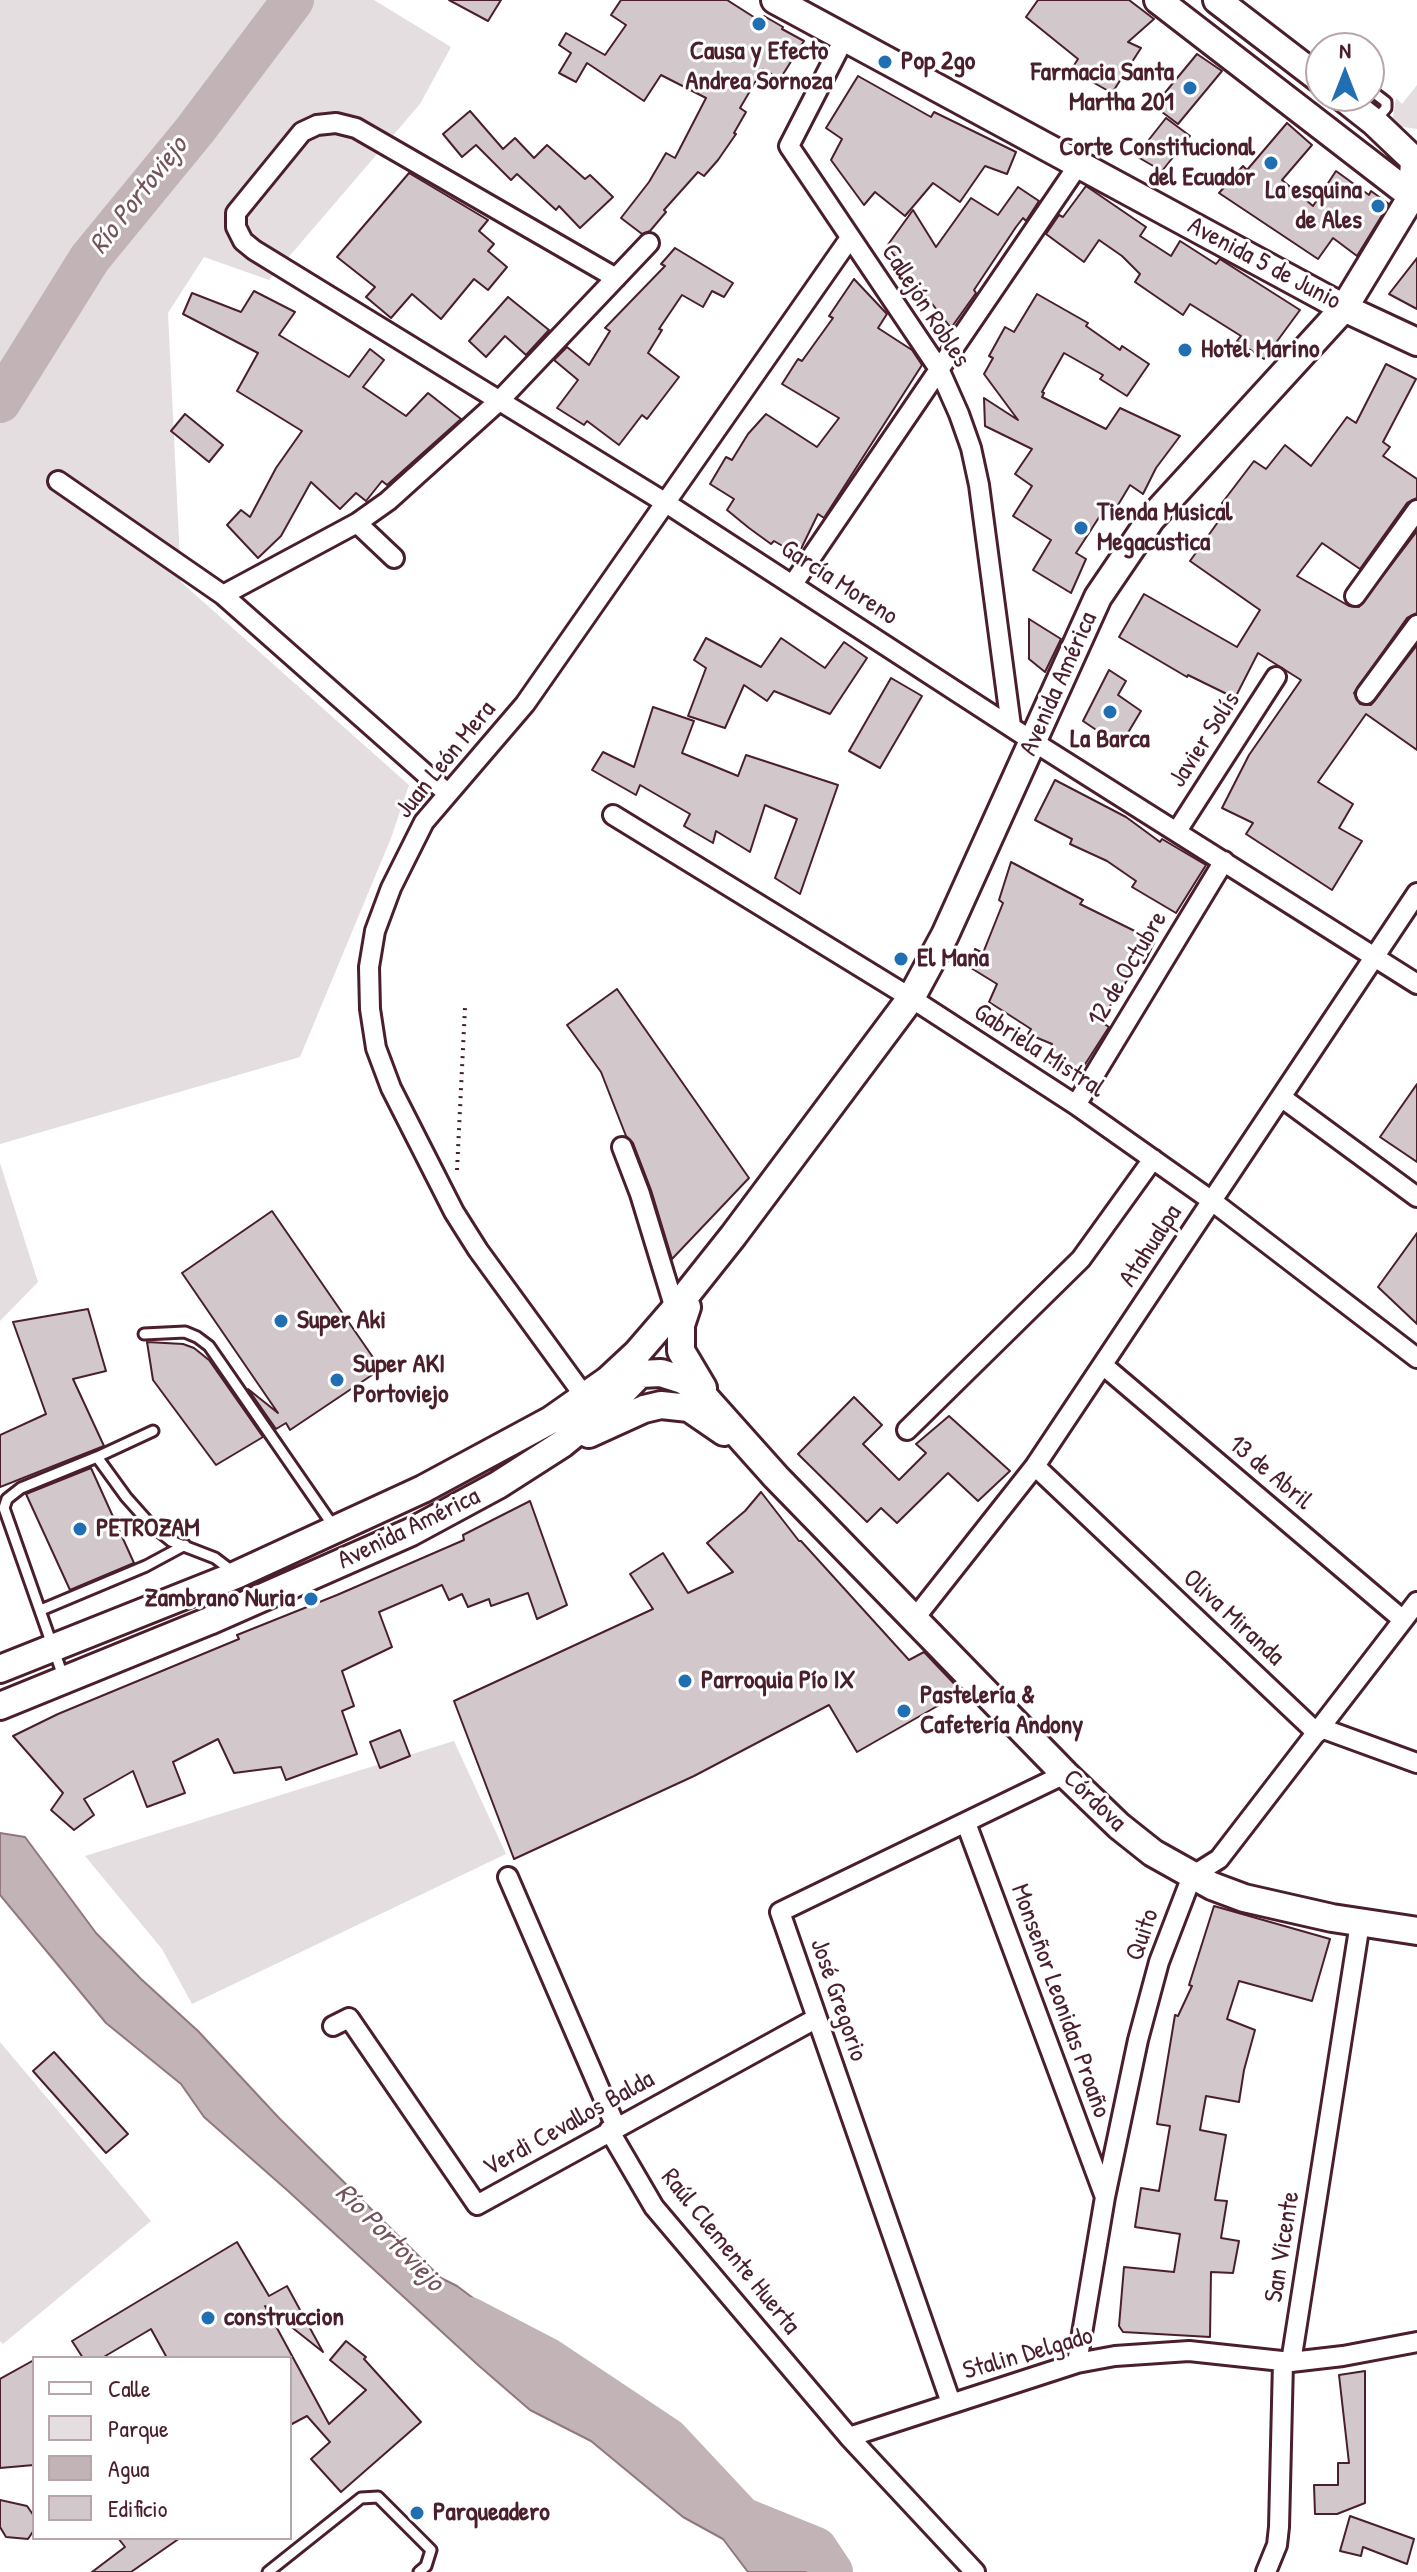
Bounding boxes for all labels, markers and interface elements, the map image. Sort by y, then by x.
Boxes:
marker: Causa y Efecto Andrea Sornoza [750,15,768,33]
north arrow [1305,32,1385,112]
text: N [1339,35,1351,65]
place label: Causa y Efecto Andrea Sornoza [685,36,833,98]
place label: Pop 2go [901,46,975,78]
marker: Pop 2go [876,53,894,71]
place label: Farmacia Santa Martha 201 [1031,57,1174,118]
marker: Farmacia Santa Martha 201 [1181,79,1199,97]
water label: Río Portoviejo [83,131,195,261]
place label: Corte Constitucional del Ecuador [1059,132,1255,194]
marker: Corte Constitucional del Ecuador [1262,154,1280,172]
place label: La esquina de Ales [1266,175,1362,236]
marker: La esquina de Ales [1369,197,1387,215]
street label: Avenida 5 de Junio [1182,211,1346,317]
street label: Callejón Robles [874,239,976,373]
place label: Hotel Marino [1201,334,1320,366]
marker: Hotel Marino [1176,341,1194,359]
place label: Tienda Musical Megacustica [1097,497,1232,558]
marker: Tienda Musical Megacustica [1072,519,1090,537]
street label: García Moreno [775,534,903,632]
street label: Avenida América [1013,607,1105,761]
street label: Javier Solís [1163,686,1247,794]
street label: Juan León Mera [389,695,503,825]
marker: La Barca [1101,703,1119,721]
place label: La Barca [1070,724,1150,756]
street label: 12 de Octubre [1081,906,1175,1032]
place label: El Mana [917,943,989,975]
marker: El Mana [892,950,910,968]
street label: Gabriela Mistral [968,997,1110,1105]
street label: Atahualpa [1113,1199,1189,1293]
place label: Super Aki [297,1305,386,1337]
marker: Super Aki [272,1312,290,1330]
place label: Super AKI Portoviejo [353,1349,449,1410]
marker: Super AKI Portoviejo [328,1371,346,1389]
street label: 13 de Abril [1222,1429,1318,1517]
street label: Avenida América [333,1481,485,1577]
place label: PETROZAM [96,1513,200,1545]
marker: PETROZAM [71,1520,89,1538]
street label: Oliva Miranda [1176,1563,1290,1673]
place label: Zambrano Nuria [145,1583,295,1615]
marker: Zambrano Nuria [302,1590,320,1608]
place label: Parroquia Pío IX [701,1665,855,1697]
marker: Parroquia Pío IX [676,1672,694,1690]
place label: Pastelería & Cafetería Andony [920,1680,1083,1742]
marker: Pastelería & Cafetería Andony [895,1702,913,1720]
street label: Córdova [1056,1763,1132,1839]
street label: Monseñor Leonidas Proaño [1003,1880,1117,2122]
street label: Quito [1120,1905,1166,1965]
street label: José Gregorio [802,1935,874,2065]
street label: Verdi Cevallos Balda [478,2064,660,2184]
street label: Raúl Clemente Huerta [654,2163,806,2341]
water label: Río Portoviejo [328,2177,450,2299]
street label: San Vicente [1259,2189,1307,2305]
place label: construccion [224,2302,344,2334]
marker: construccion [199,2309,217,2327]
street label: Stalin Delgado [960,2321,1096,2387]
legend [32,2356,292,2540]
text: Calle [108,2372,150,2404]
text: Parque [108,2412,168,2444]
text: Agua [108,2452,149,2484]
text: Edificio [108,2492,167,2524]
place label: Parqueadero [433,2497,550,2529]
marker: Parqueadero [408,2504,426,2522]

